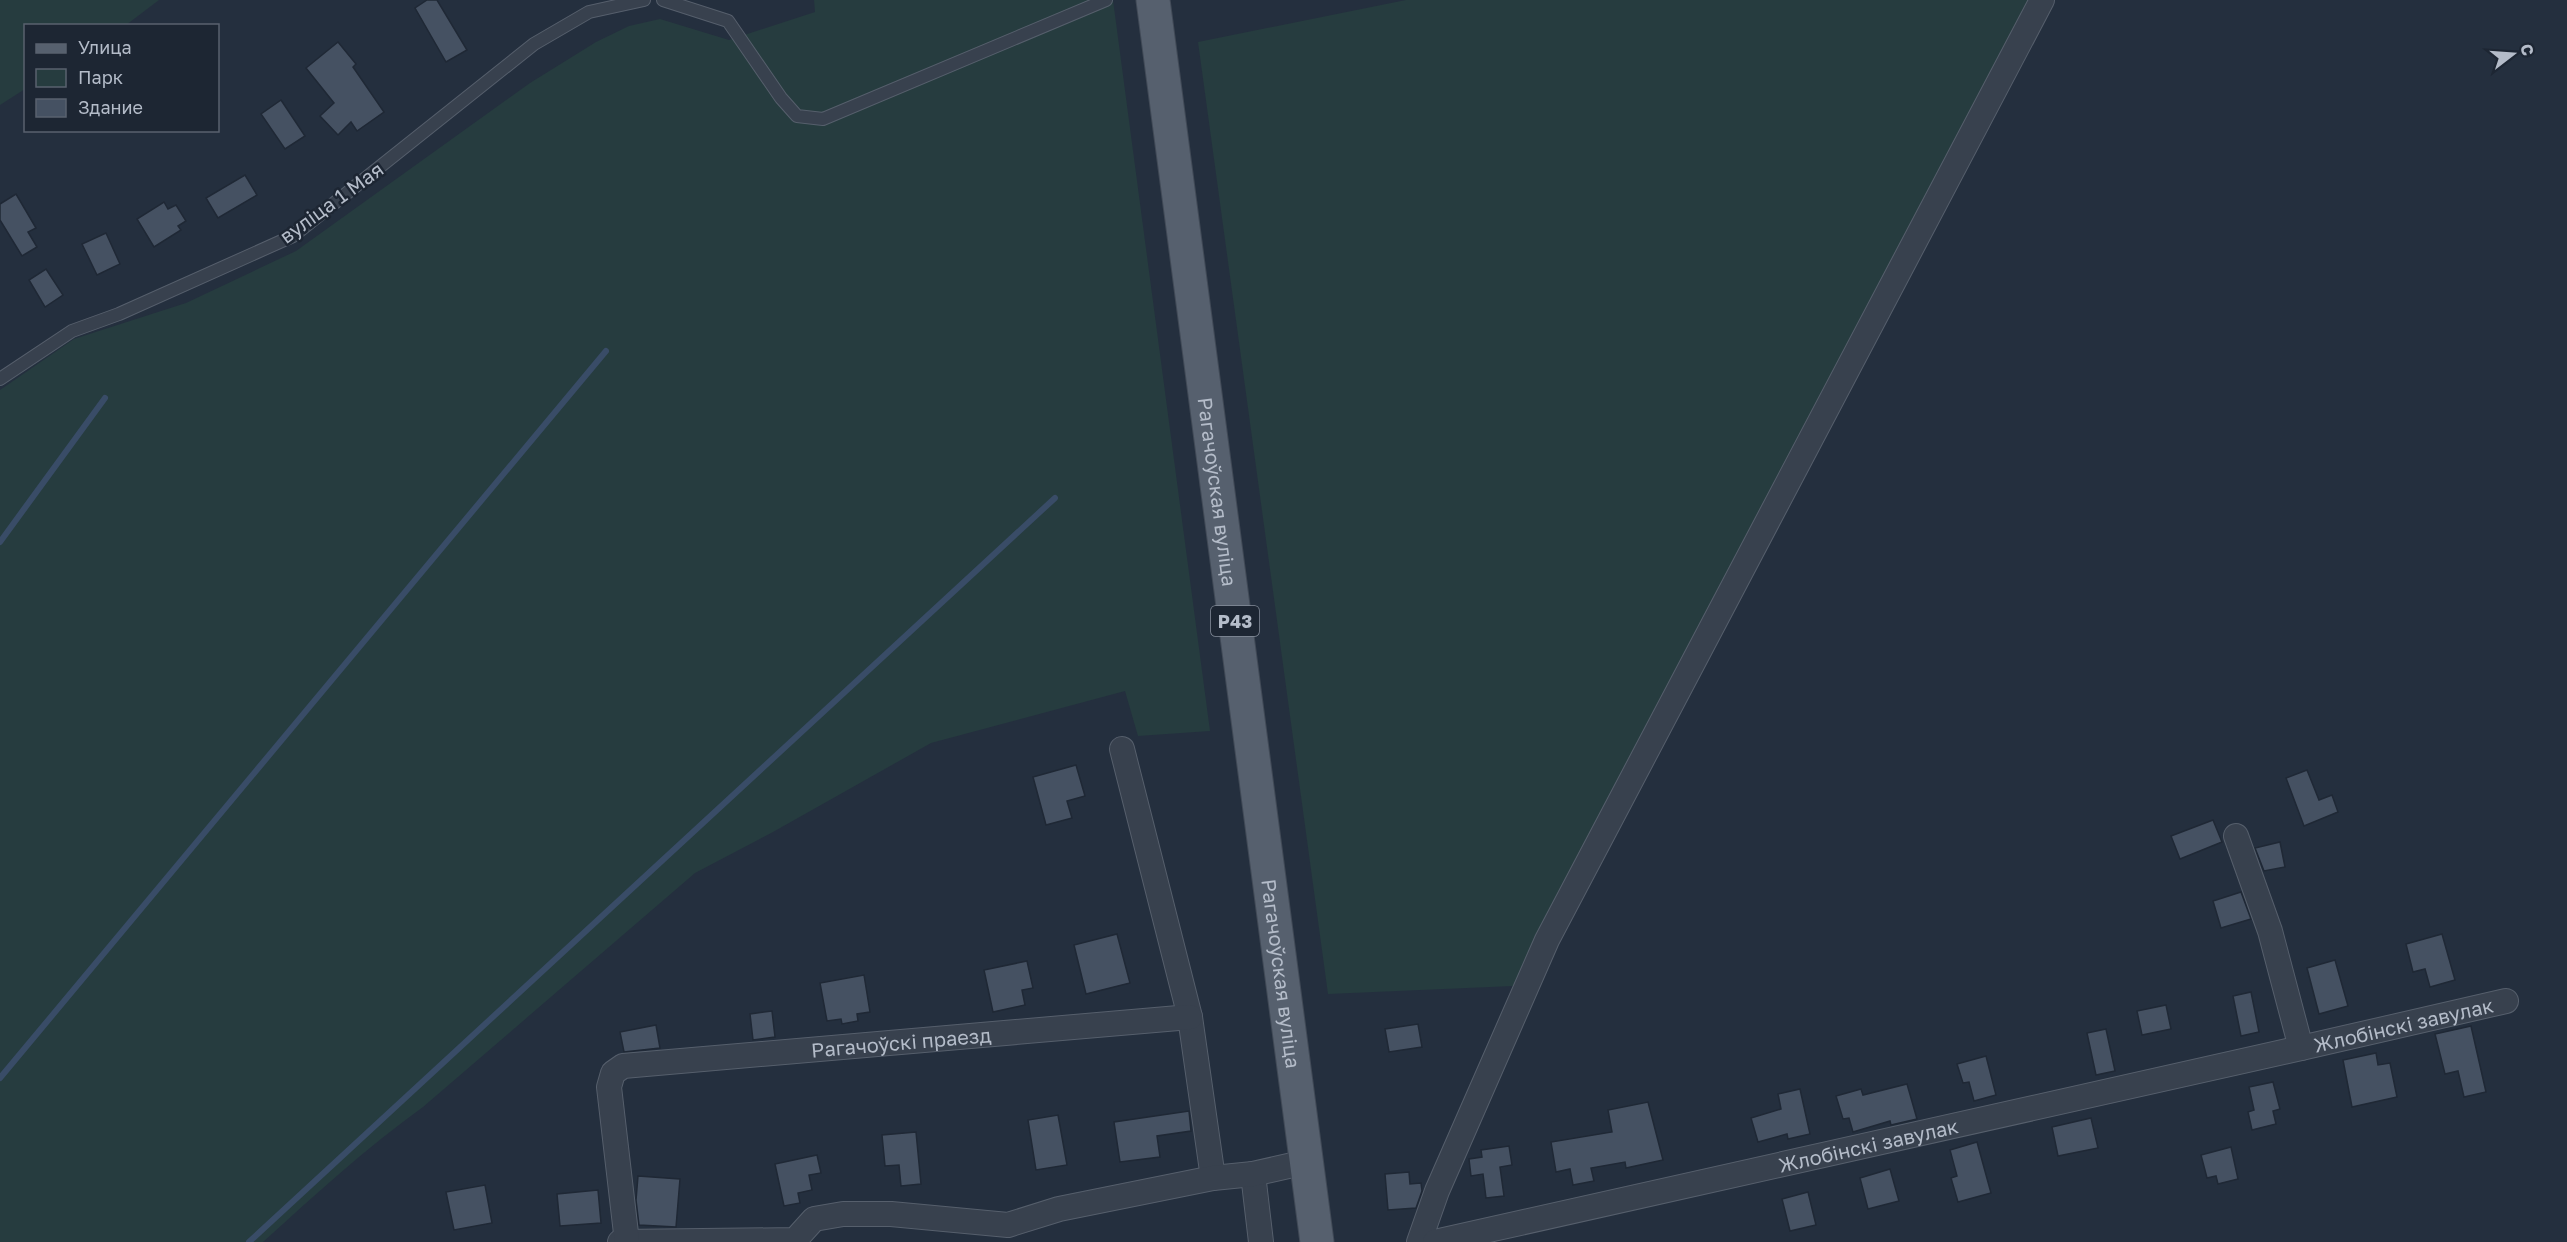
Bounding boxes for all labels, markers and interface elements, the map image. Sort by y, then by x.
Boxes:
legend [24,24,219,132]
north arrow [2483,24,2543,84]
text: Улица [78,36,132,58]
text: С [2516,41,2539,58]
text: Парк [78,66,123,88]
text: Здание [78,96,143,118]
street label: вуліца 1 Мая [274,156,388,248]
street label: Рагачоўская вуліца [1194,396,1242,588]
road number: Р43 [1211,606,1259,636]
street label: Рагачоўская вуліца [1257,877,1306,1070]
street label: Жлобінскі завулак [2311,992,2496,1057]
street label: Рагачоўскі праезд [810,1022,992,1062]
street label: Жлобінскі завулак [1776,1113,1960,1177]

